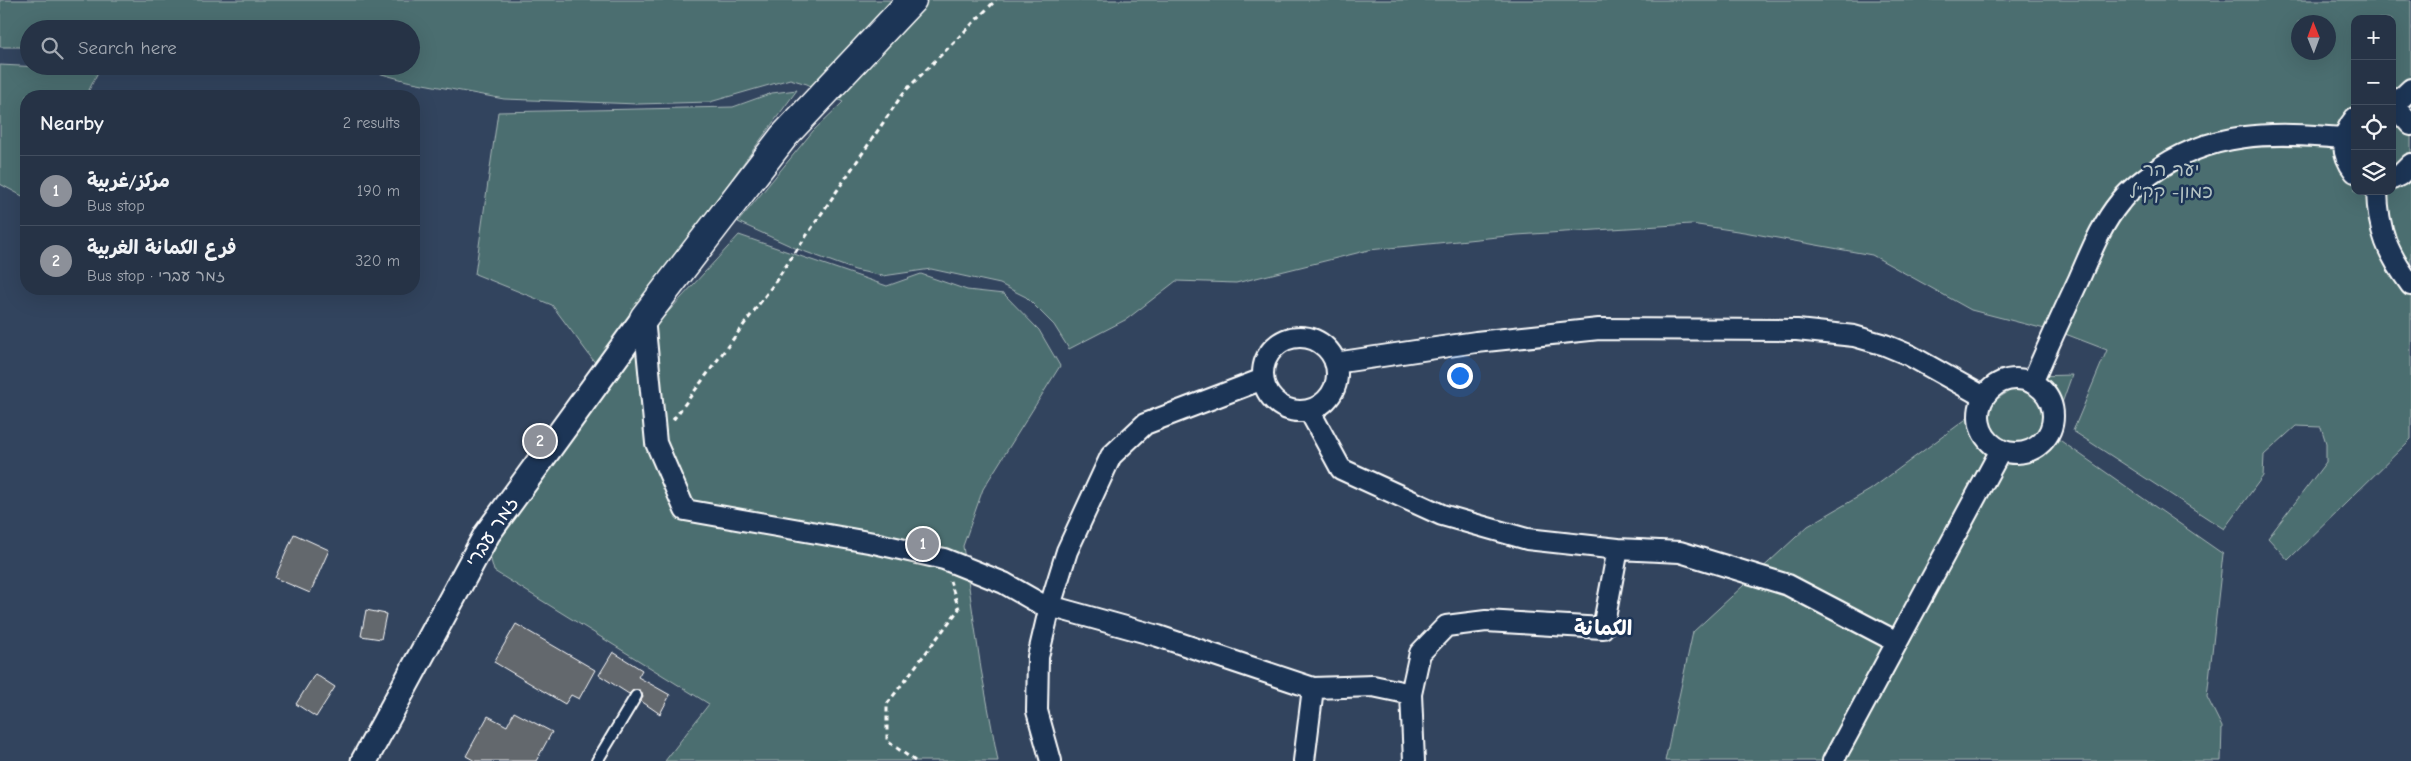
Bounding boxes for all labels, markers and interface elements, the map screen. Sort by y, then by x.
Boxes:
north arrow [2291,15,2336,60]
map controls [2351,15,2396,195]
button: + [2351,15,2396,60]
search box [20,20,420,75]
icon: search [38,34,66,62]
text: Search here [78,37,177,59]
button: − [2351,60,2396,105]
button: locate [2351,105,2396,150]
text: Nearby [40,111,104,135]
text: 2 results [343,114,400,132]
button: layers [2351,150,2396,195]
park label: יער הר כמון- קק"ל [2129,159,2213,204]
text: مركز/غربية [87,170,170,192]
text: 1 [53,182,59,200]
text: 190 m [357,182,400,200]
text: Bus stop [87,197,145,215]
text: فرع الكمانة الغربية [87,237,236,259]
text: 2 [52,252,60,270]
text: 320 m [355,252,400,270]
text: Bus stop · זמר עברי [87,267,225,285]
your location [1447,363,1473,389]
pin: 2 [524,422,556,460]
street label: זמר עברי [461,493,523,571]
pin: 1 [907,525,939,563]
district label: الكمانة [1574,616,1632,640]

